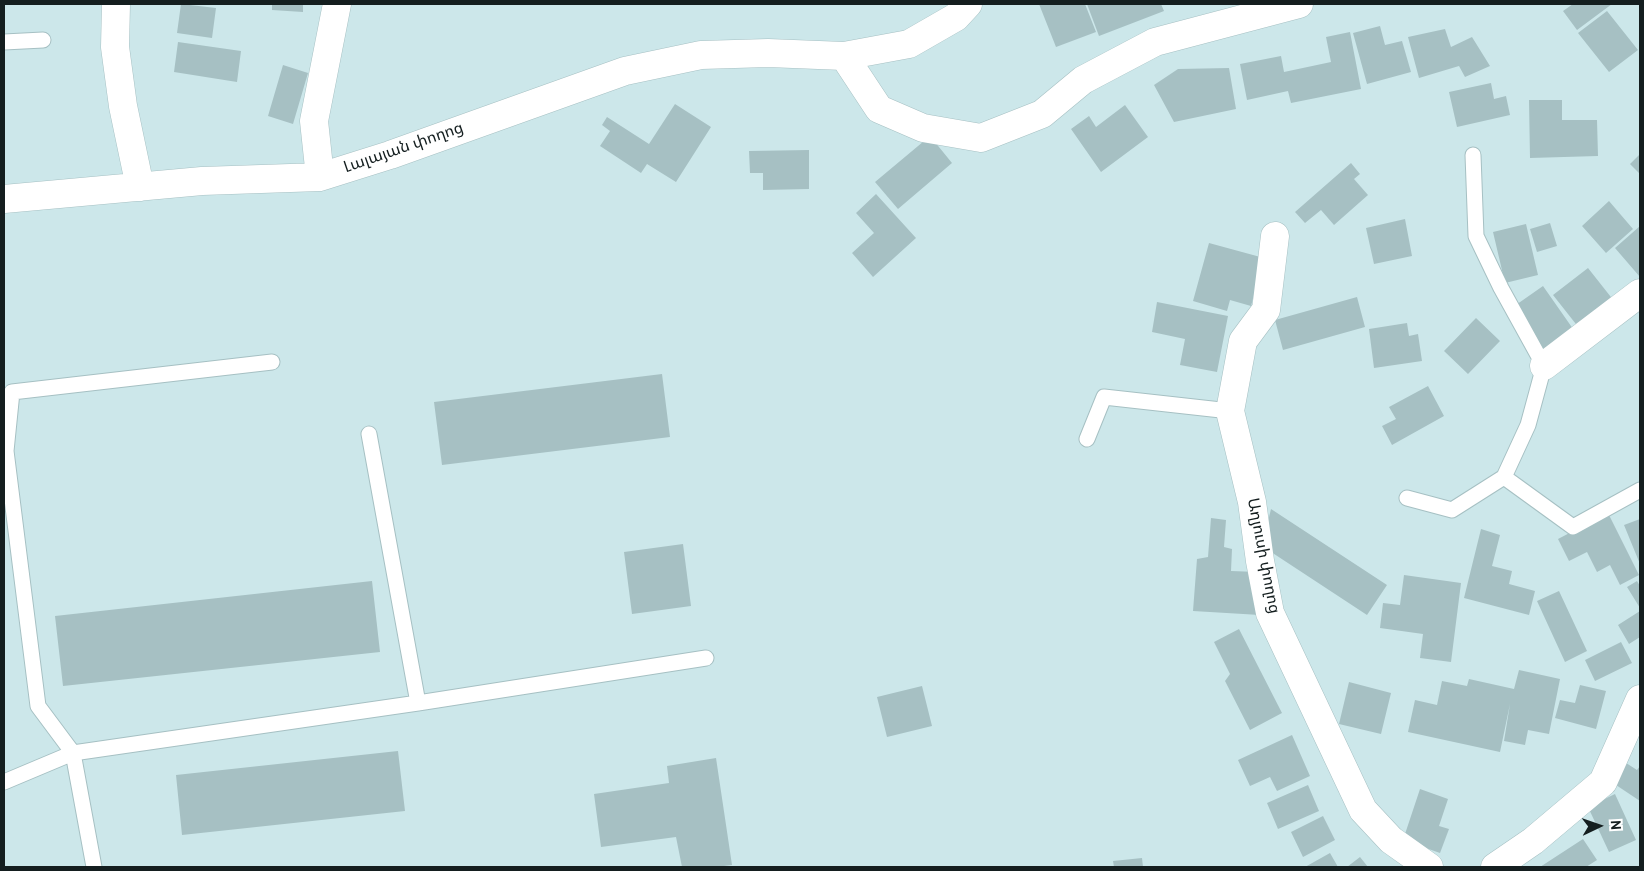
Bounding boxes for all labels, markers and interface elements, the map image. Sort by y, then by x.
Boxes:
street label: Լալայան փողոց [342,120,466,178]
street label: Աղյուսի փողոց [1241,496,1283,616]
north arrow [1574,801,1624,851]
text: N [1606,820,1623,831]

